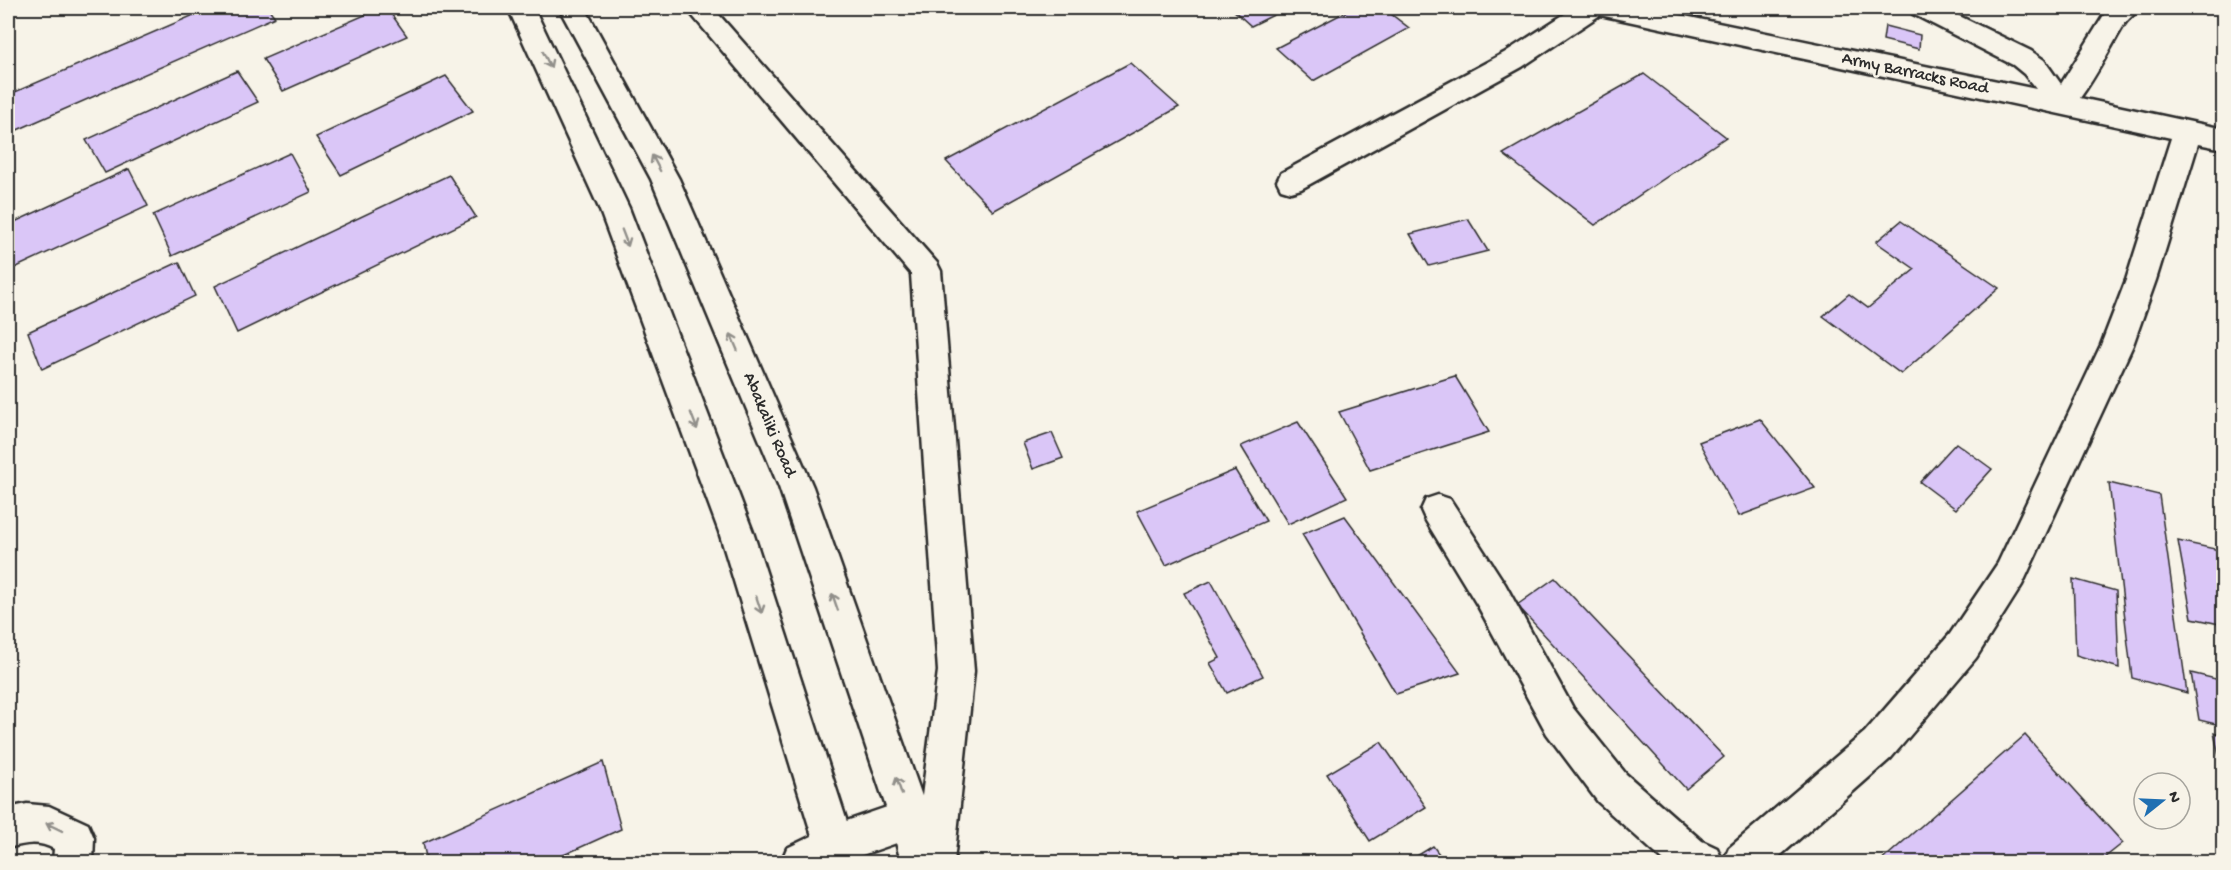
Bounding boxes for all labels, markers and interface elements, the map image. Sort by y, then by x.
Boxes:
street label: Army Barracks Road [1840,48,1992,100]
one-way arrow [541,50,553,68]
one-way arrow [650,155,661,173]
one-way arrow [621,228,632,247]
one-way arrow [728,333,739,352]
street label: Abakaliki Road [738,370,801,482]
one-way arrow [689,411,700,430]
one-way arrow [829,593,840,612]
one-way arrow [754,595,765,614]
north arrow [2132,771,2192,831]
one-way arrow [893,777,904,796]
text: N [2162,790,2184,806]
one-way arrow [45,821,63,833]

